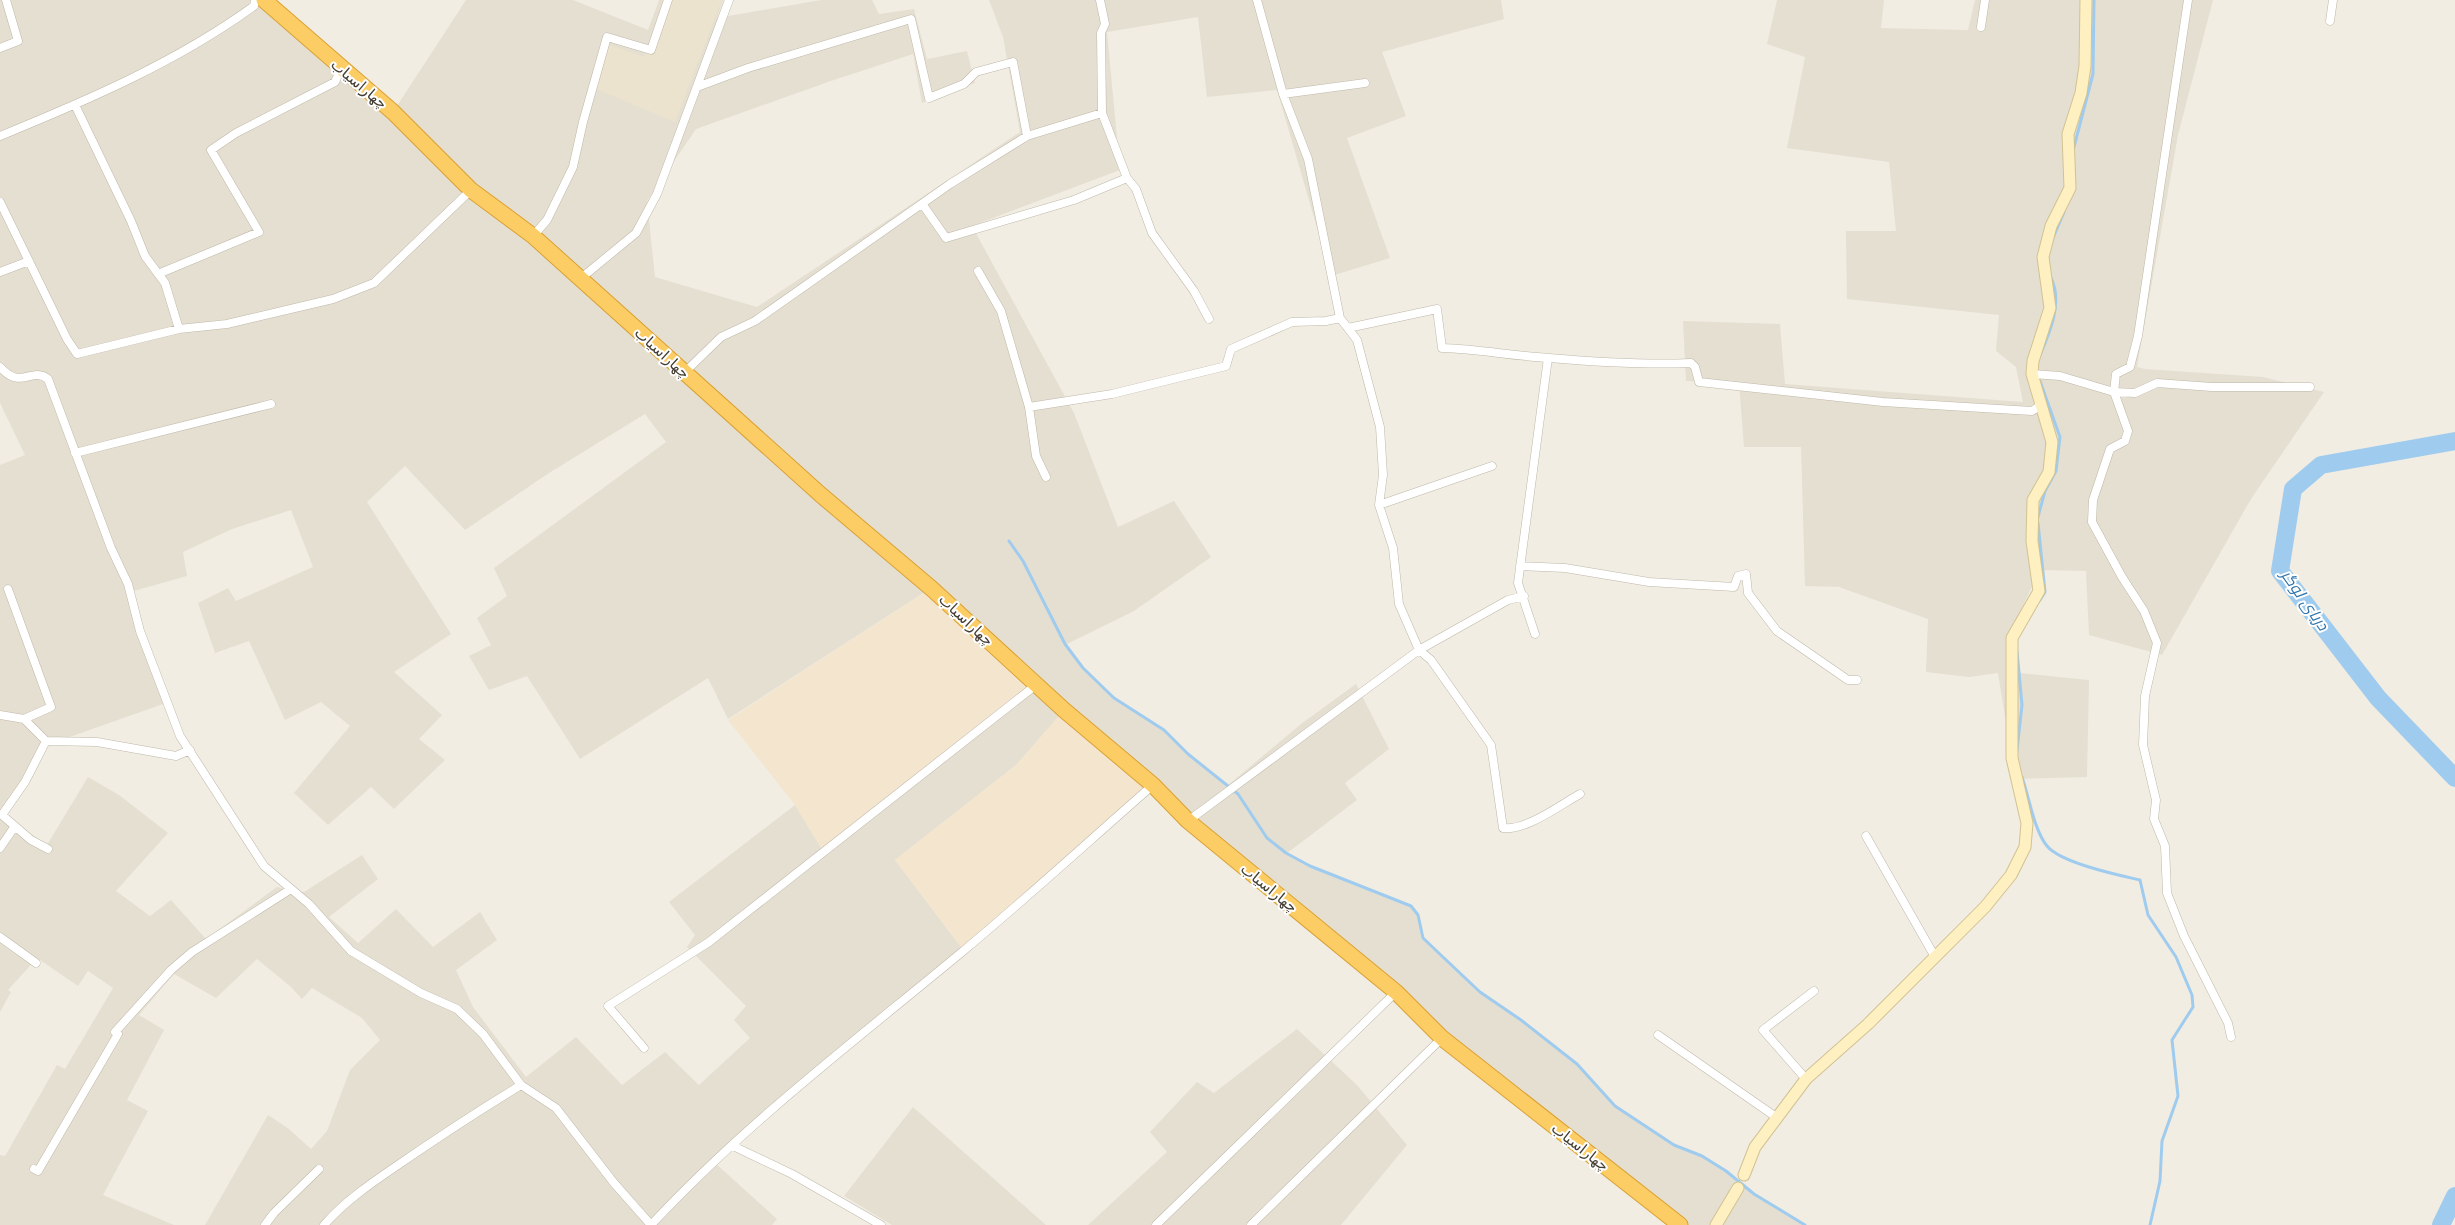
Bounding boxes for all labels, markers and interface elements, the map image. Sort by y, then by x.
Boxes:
street label: چهاراسیاب [327,55,391,113]
street label: چهاراسیاب [631,324,693,382]
water label: دریای لوگر [2276,564,2333,635]
street label: چهاراسیاب [935,590,997,650]
street label: چهاراسیاب [1237,860,1301,916]
street label: چهاراسیاب [1548,1119,1612,1175]

